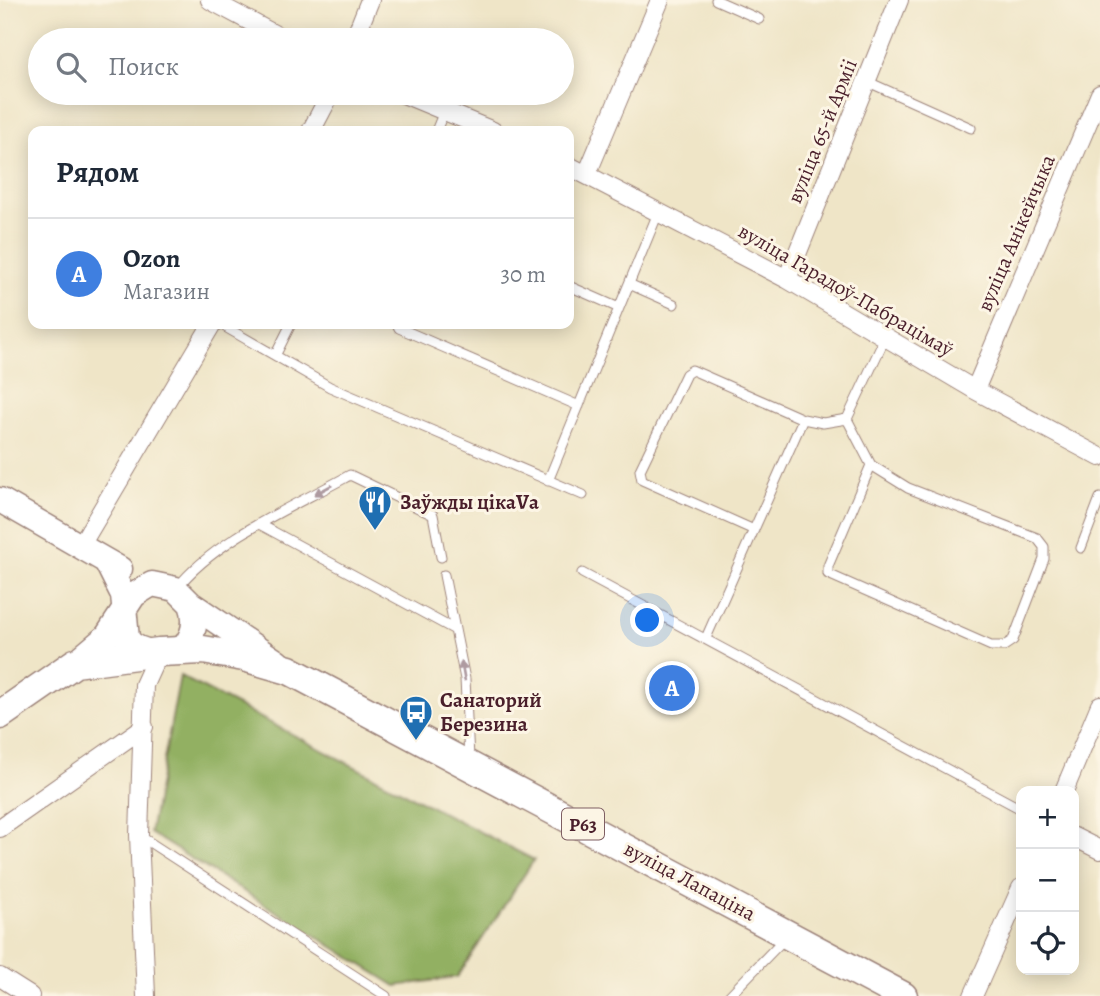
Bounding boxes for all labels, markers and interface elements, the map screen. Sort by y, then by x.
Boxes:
search box [28,28,574,105]
icon: search [52,48,90,86]
text: Поиск [108,49,179,84]
street label: вуліца 65-й Арміі [780,55,864,207]
street label: вуліца Анікейчыка [970,150,1062,316]
text: Рядом [56,152,139,192]
street label: вуліца Гарадоў-Пабрацімаў [733,217,959,363]
text: Ozon [123,241,181,276]
text: A [72,259,86,290]
text: 30 m [500,259,546,290]
text: Магазин [123,276,210,307]
restaurant icon: Заўжды цікаVа [356,483,394,532]
one-way arrow [314,484,333,496]
place label: Заўжды цікаVа [400,488,539,516]
your location [630,603,664,637]
one-way arrow [458,660,469,682]
pin: A [649,662,695,714]
place label: Санаторий Березина [440,686,542,738]
bus stop icon: Санаторий Березина [397,693,435,742]
map controls [1016,786,1079,975]
button: + [1016,786,1079,849]
road number: Р63 [562,808,604,839]
street label: вуліца Лапаціна [619,835,761,928]
button: − [1016,849,1079,912]
button: locate [1016,912,1079,975]

